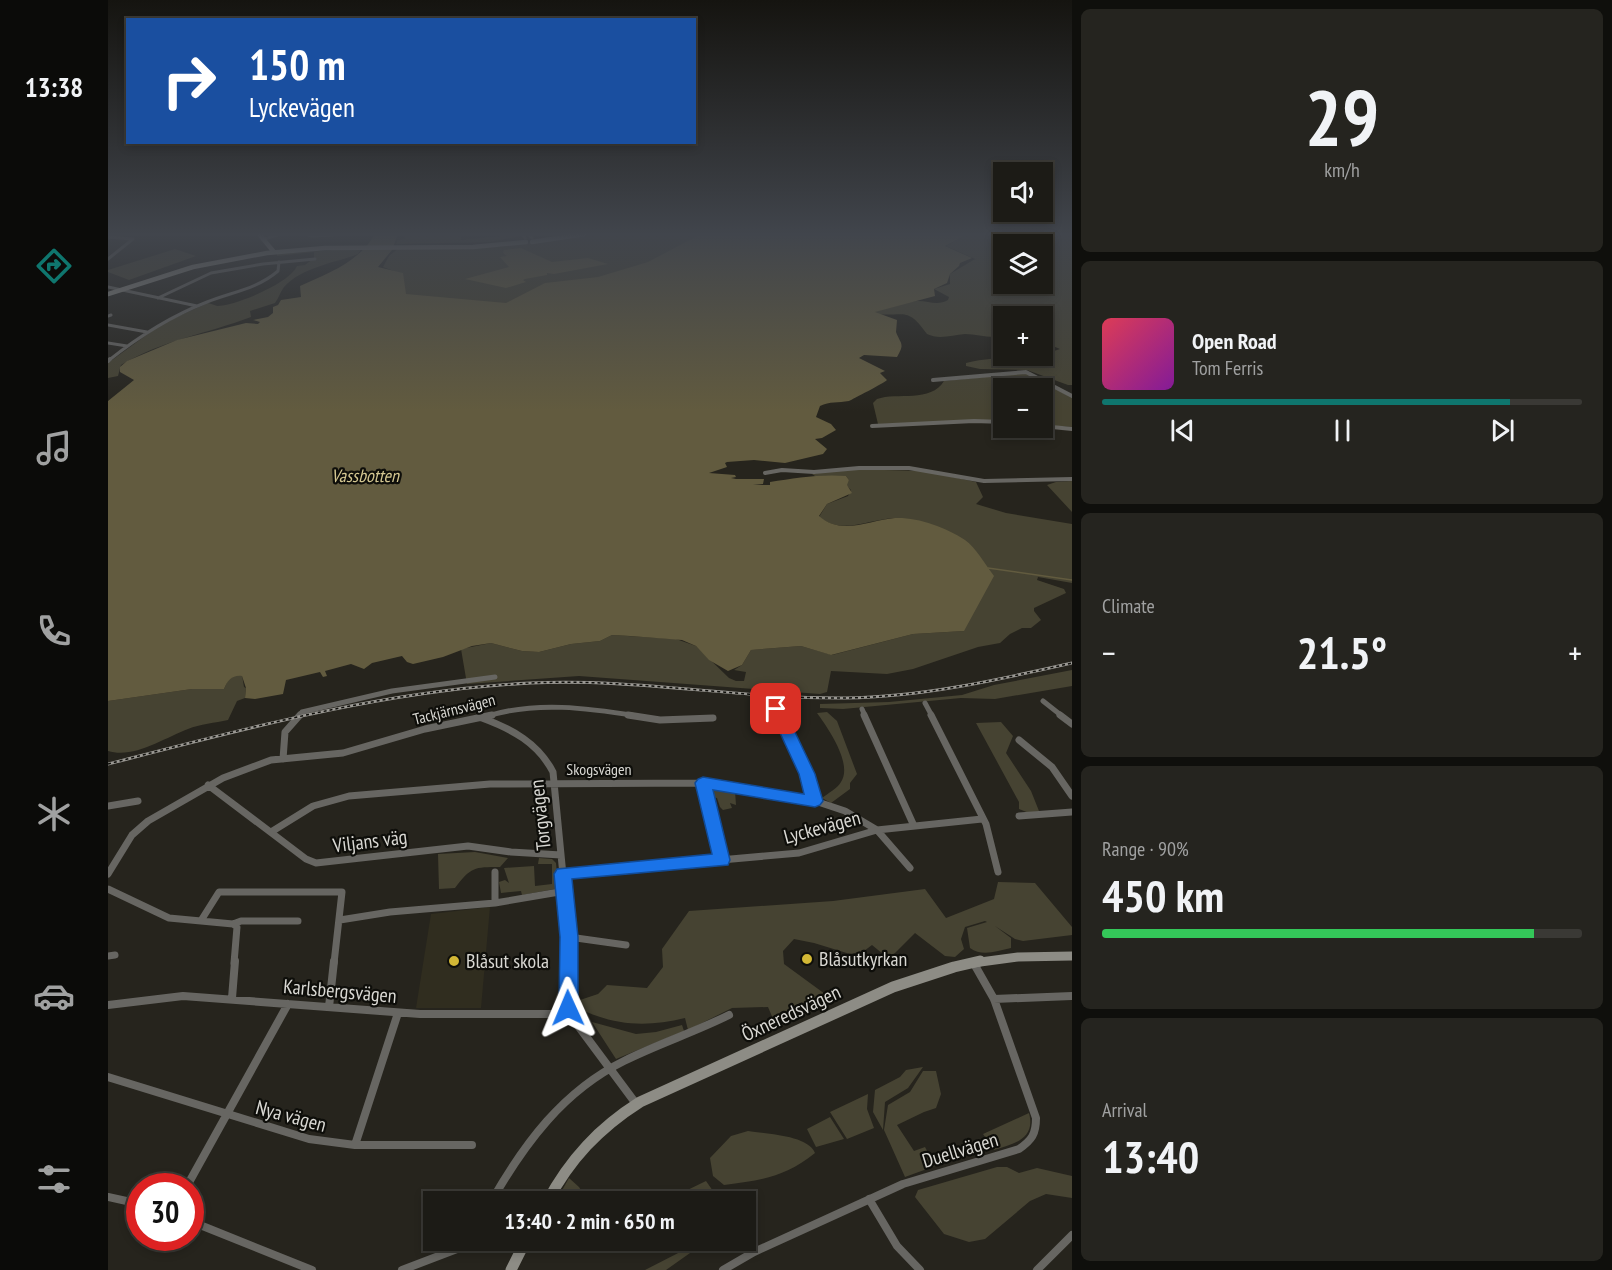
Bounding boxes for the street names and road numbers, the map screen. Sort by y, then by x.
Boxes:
street label: Tackjärnsvägen [411,689,497,729]
street label: Skogsvägen [566,759,632,779]
street label: Torgvägen [523,778,557,852]
street label: Lyckevägen [781,804,863,850]
street label: Viljans väg [330,824,409,859]
street label: Karlsbergsvägen [282,973,398,1009]
street label: Öxneredsvägen [737,979,845,1047]
street label: Nya vägen [253,1094,329,1138]
street label: Duellvägen [919,1126,1001,1174]

